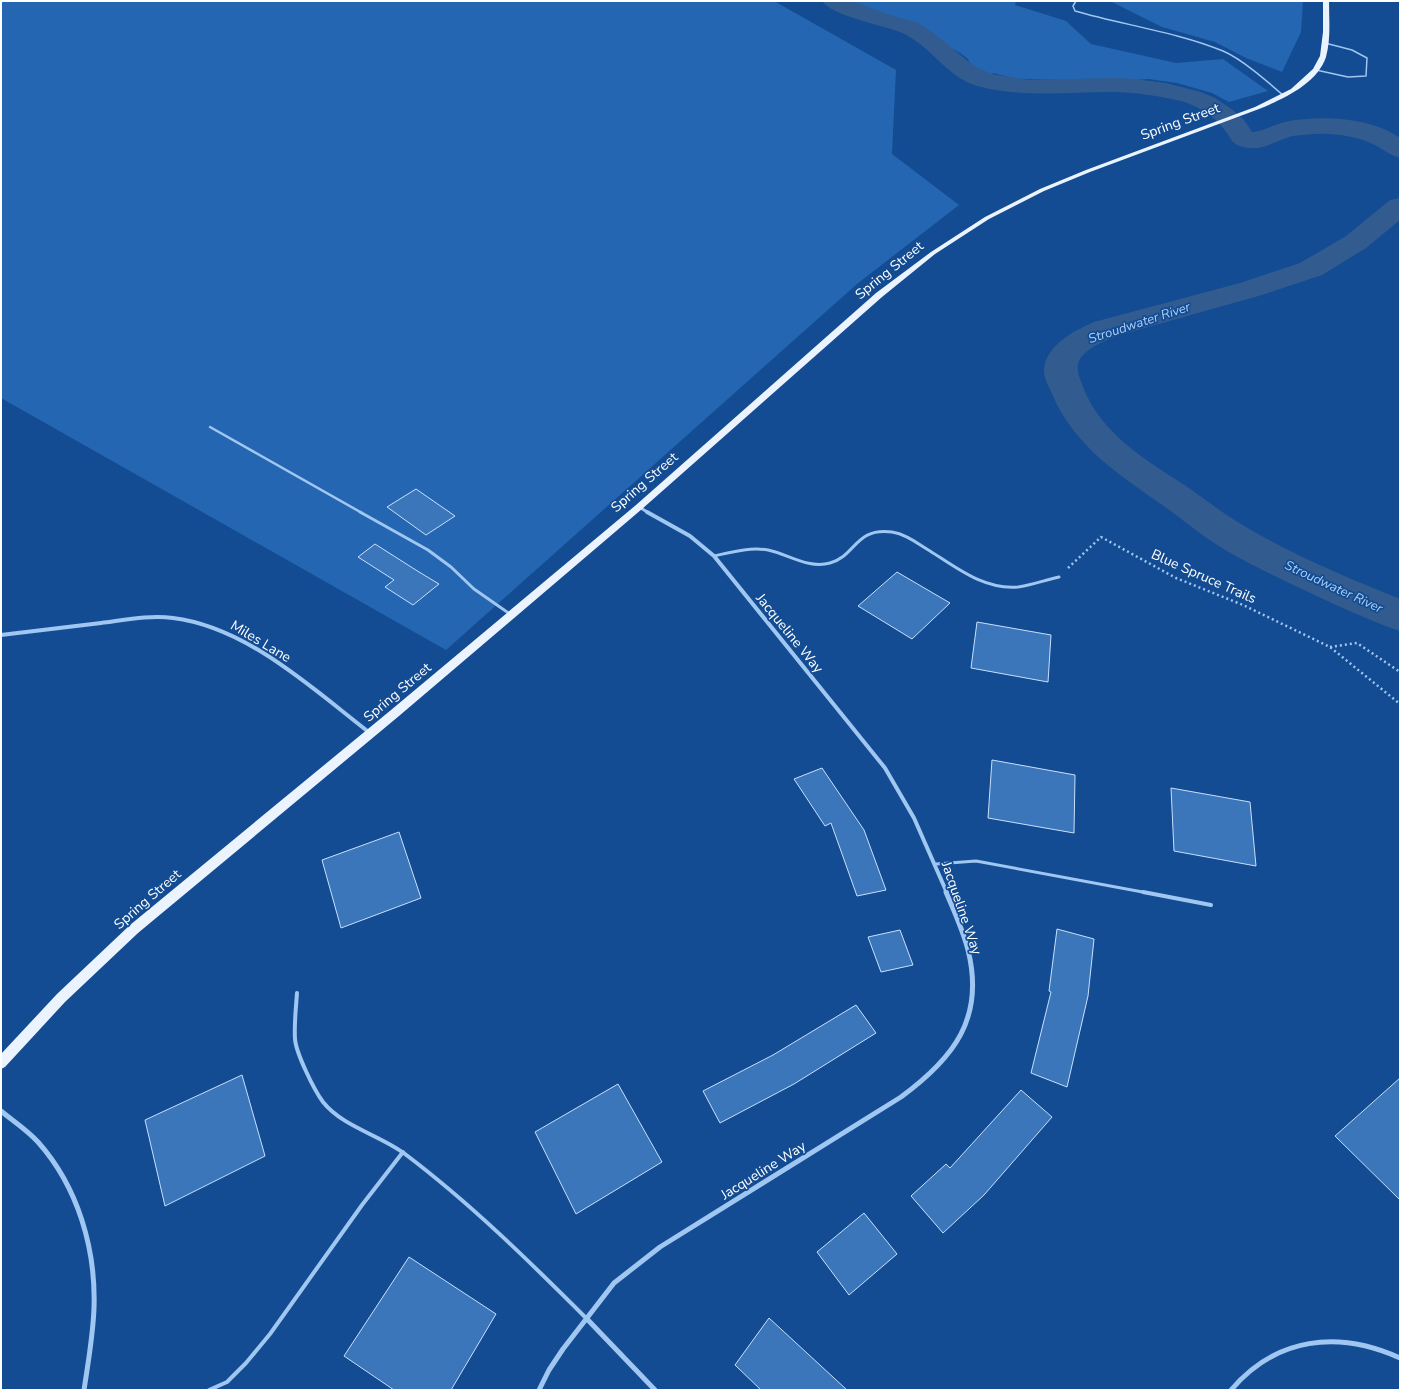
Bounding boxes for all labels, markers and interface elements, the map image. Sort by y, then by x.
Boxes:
street label: Spring Street [1138,98,1223,145]
street label: Spring Street [851,237,928,304]
water label: Stroudwater River [1086,298,1193,348]
street label: Spring Street [607,448,682,517]
street label: Blue Spruce Trails [1148,545,1260,608]
water label: Stroudwater River [1282,556,1386,618]
street label: Jacqueline Way [751,589,828,678]
street label: Miles Lane [227,616,295,667]
street label: Spring Street [359,658,435,726]
street label: Jacqueline Way [936,858,987,958]
street label: Spring Street [110,865,185,934]
street label: Jacqueline Way [716,1136,810,1205]

